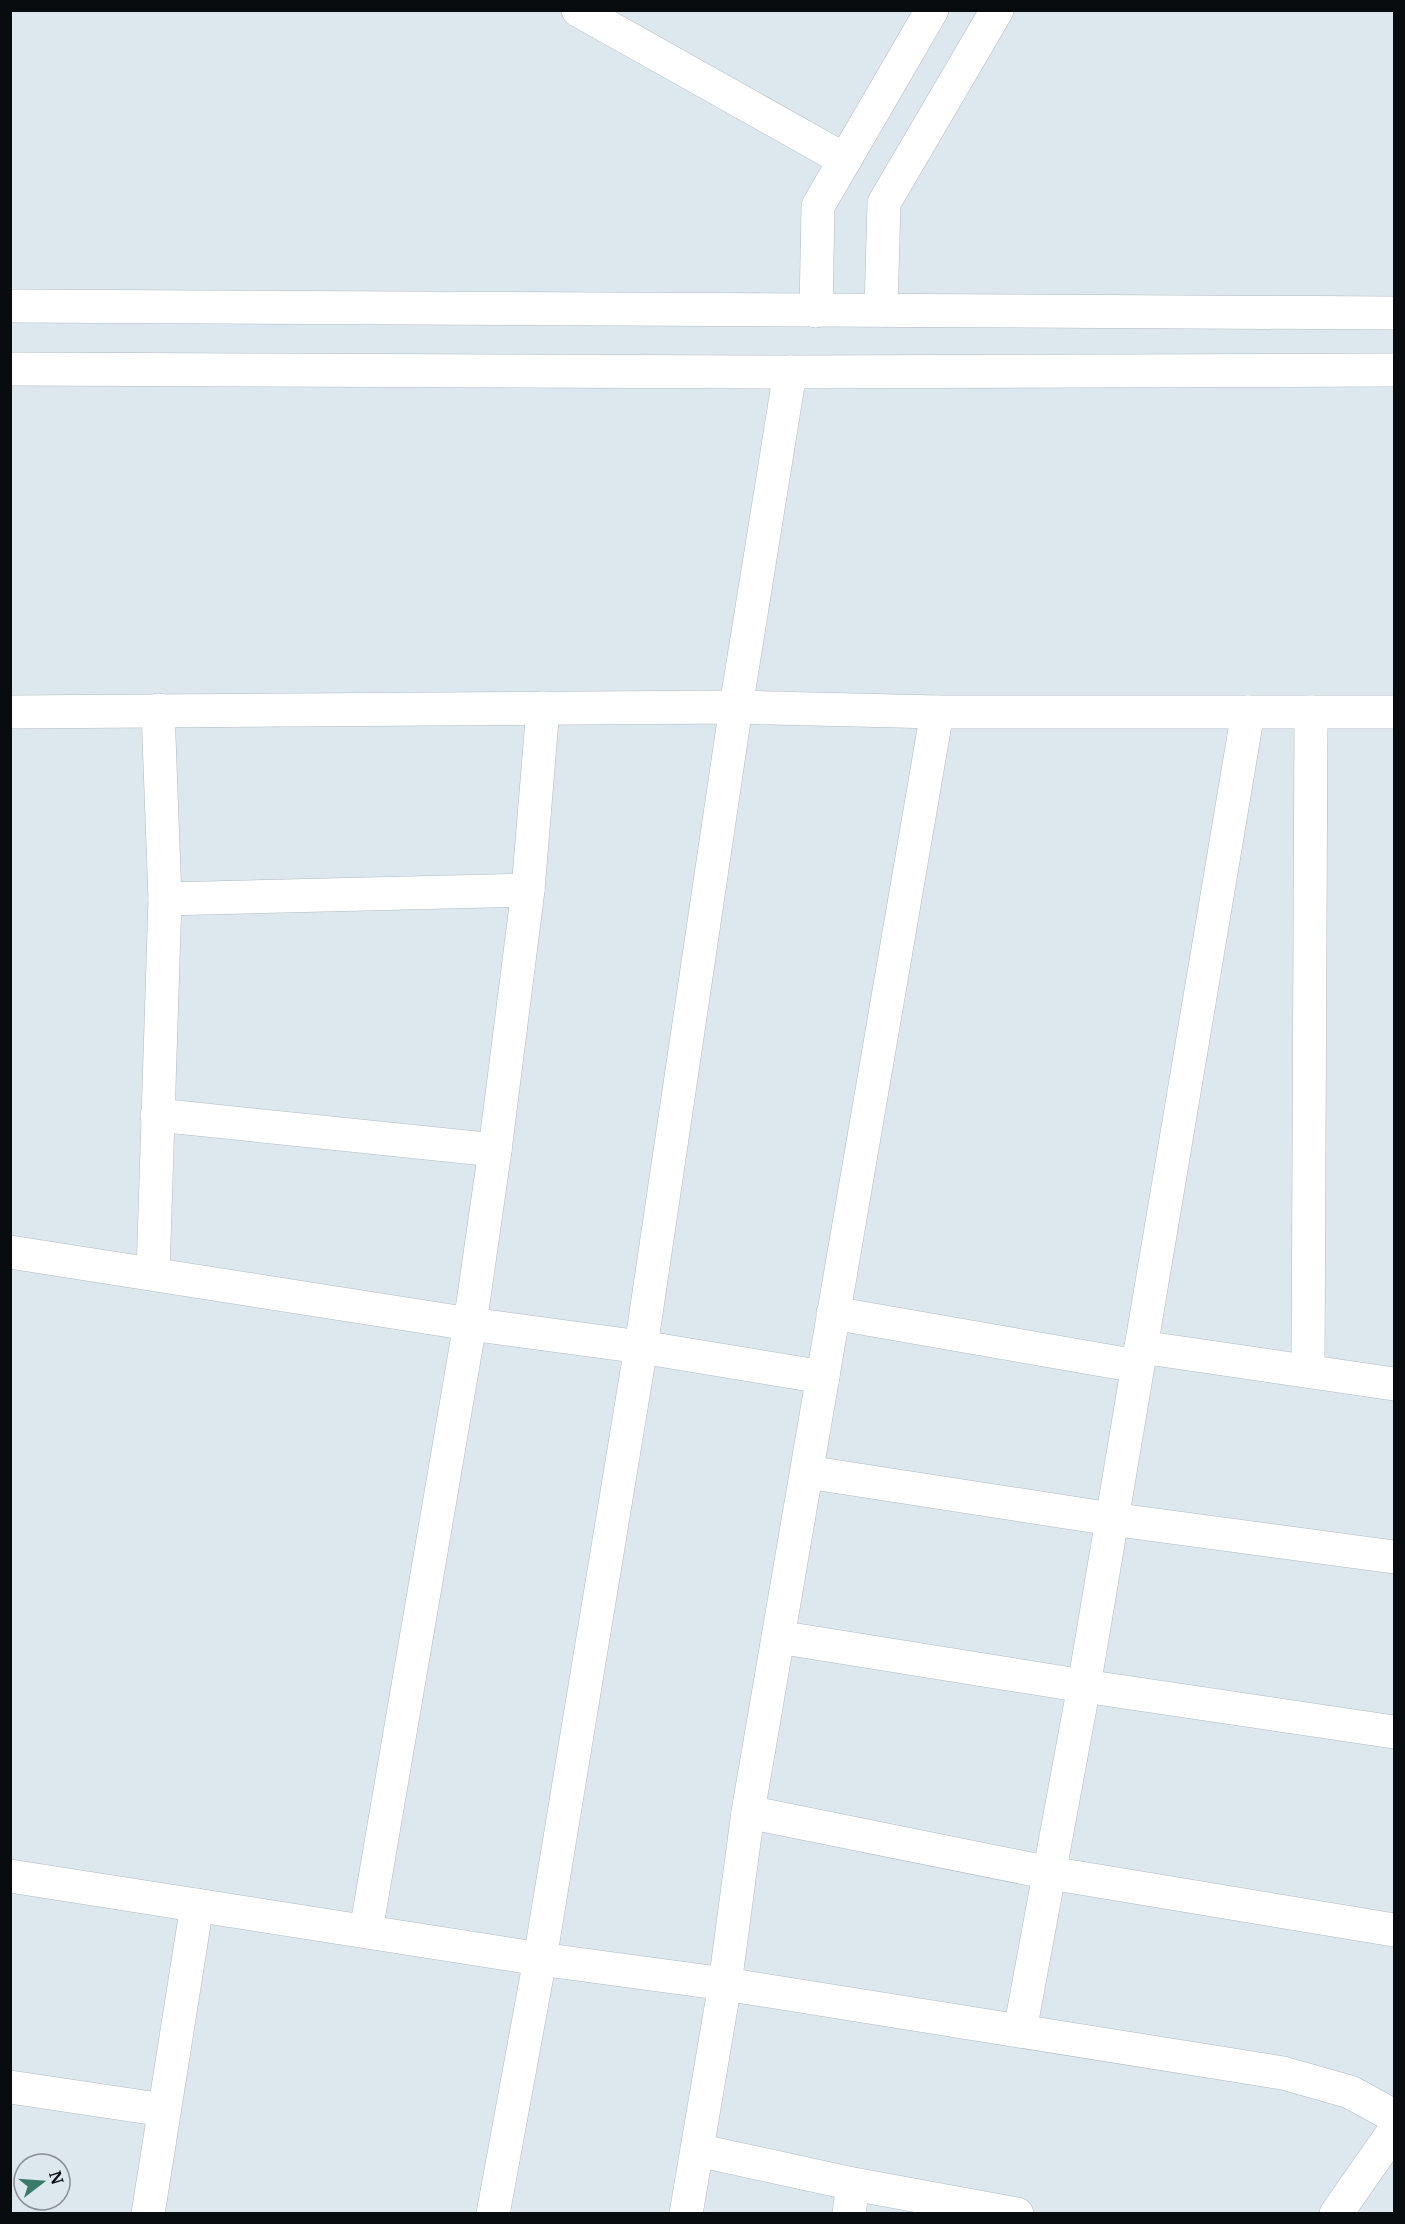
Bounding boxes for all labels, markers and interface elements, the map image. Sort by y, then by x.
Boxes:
north arrow [12,2152,72,2212]
text: N [45,2169,68,2187]

